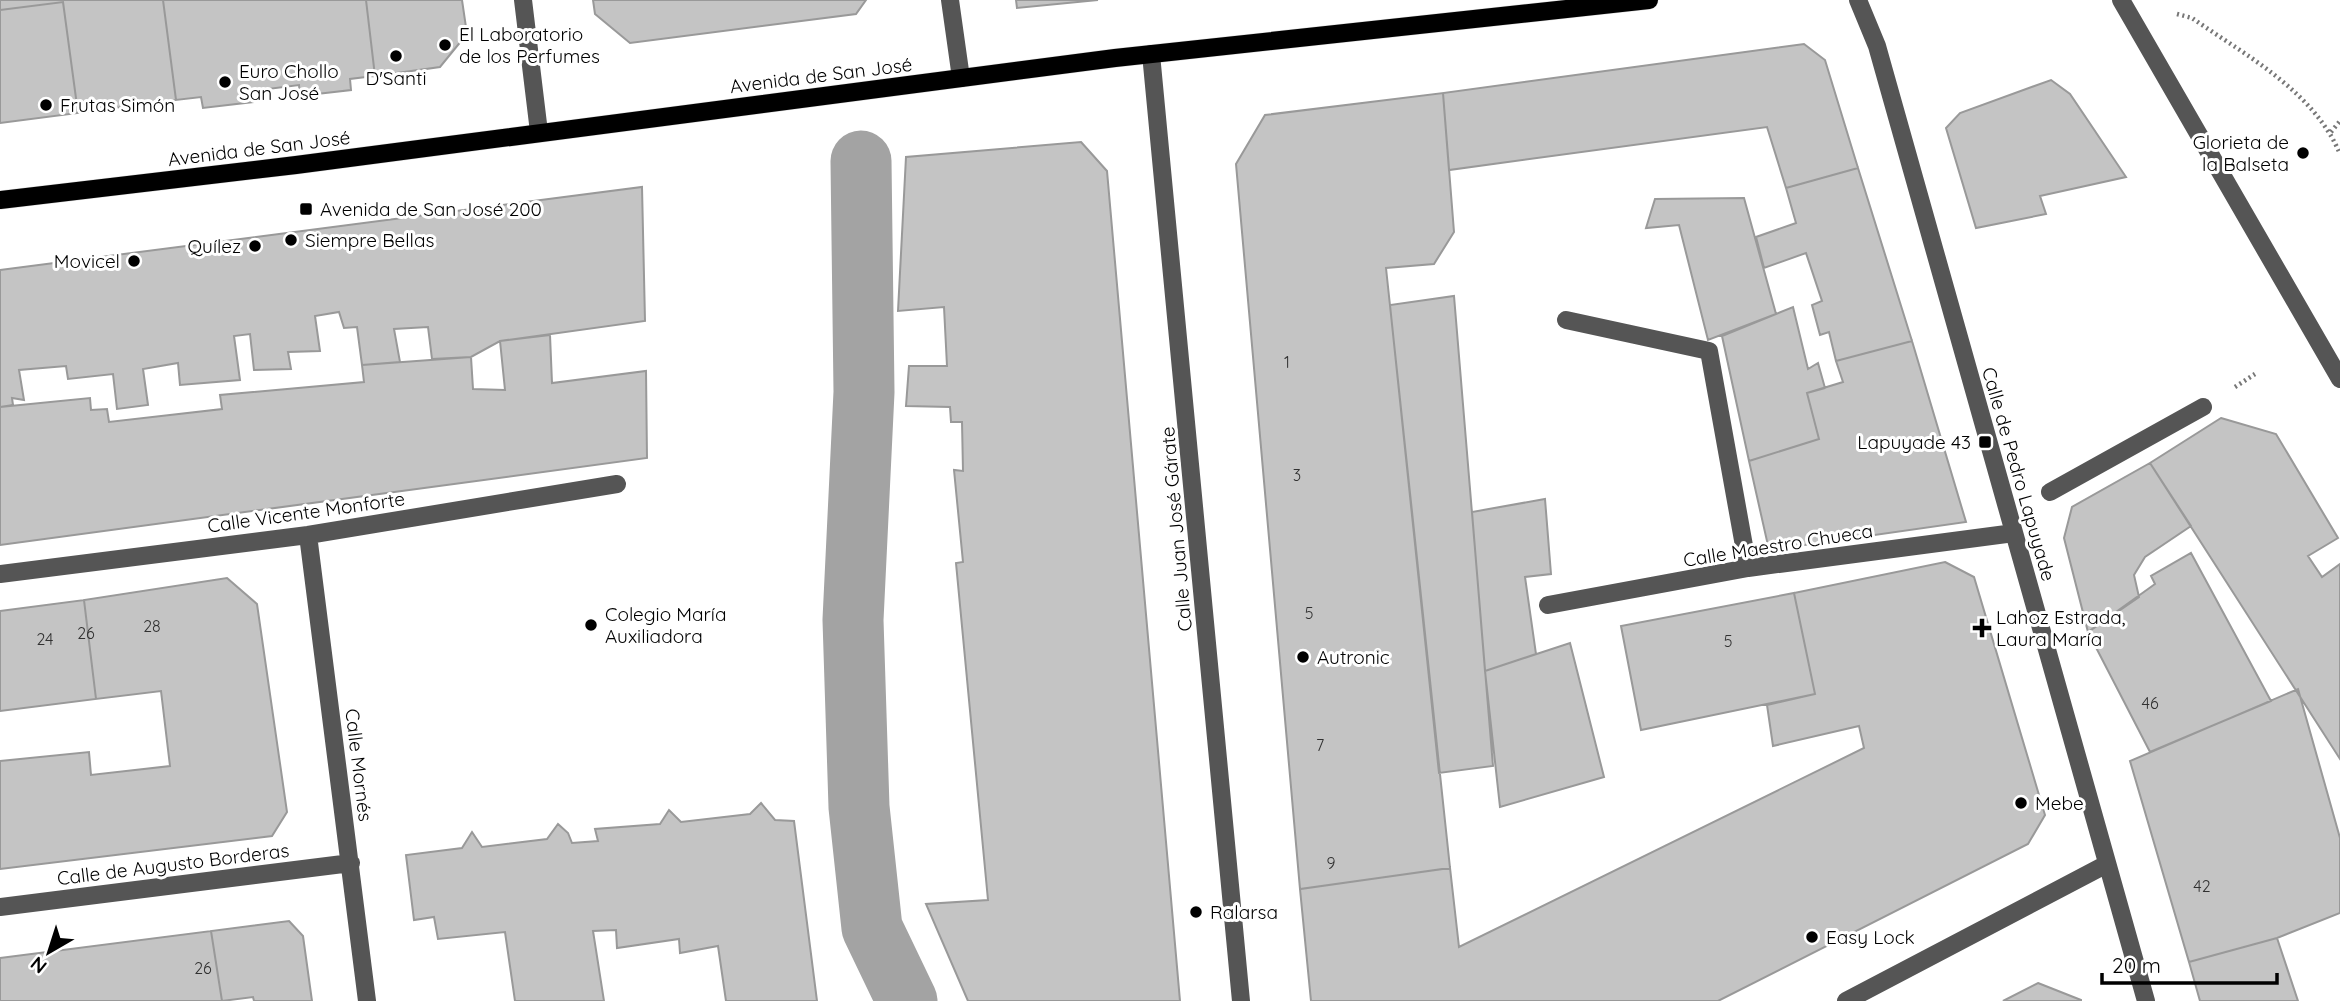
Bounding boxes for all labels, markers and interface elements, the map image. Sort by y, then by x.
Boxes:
place label: El Laboratorio de los Perfumes [459,22,600,68]
marker: El Laboratorio de los Perfumes [437,37,453,53]
marker: D'Santi [388,48,404,64]
street label: Avenida de San José [728,52,914,98]
place label: Euro Chollo San José [239,59,339,105]
place label: D'Santi [365,66,427,90]
marker: Euro Chollo San José [217,74,233,90]
place label: Frutas Simón [60,93,175,117]
marker: Frutas Simón [38,97,54,113]
street label: Avenida de San José [166,125,352,171]
place label: Glorieta de la Balseta [2193,130,2289,176]
marker: Glorieta de la Balseta [2295,145,2311,161]
place label: Avenida de San José 200 [320,197,542,221]
marker: Avenida de San José 200 [298,201,314,217]
place label: Siempre Bellas [305,228,434,252]
marker: Siempre Bellas [283,232,299,248]
place label: Quílez [187,234,241,258]
marker: Quílez [247,238,263,254]
place label: Movicel [54,249,120,273]
marker: Movicel [126,253,142,269]
house number: 1 [1284,352,1290,372]
street label: Calle de Pedro Lapuyade [1977,364,2061,584]
street label: Calle Juan José Gárate [1155,426,1197,632]
place label: Lapuyade 43 [1857,430,1971,454]
marker: Lapuyade 43 [1977,434,1993,450]
house number: 3 [1293,465,1301,485]
street label: Calle Vicente Monforte [206,486,406,538]
street label: Calle Maestro Chueca [1682,518,1874,572]
place label: Colegio María Auxiliadora [605,602,726,648]
house number: 5 [1305,603,1313,623]
place label: Lahoz Estrada, Laura María [1996,605,2126,651]
house number: 28 [143,616,161,636]
marker: Colegio María Auxiliadora [583,617,599,633]
marker: Lahoz Estrada, Laura María [1974,620,1990,636]
house number: 26 [77,623,95,643]
house number: 24 [36,629,54,649]
house number: 5 [1724,631,1732,651]
place label: Autronic [1317,645,1390,669]
marker: Autronic [1295,649,1311,665]
house number: 46 [2141,693,2159,713]
street label: Calle Mornés [340,707,378,823]
house number: 7 [1316,735,1324,755]
place label: Mebe [2035,791,2084,815]
marker: Mebe [2013,795,2029,811]
street label: Calle de Augusto Borderas [56,838,290,890]
house number: 9 [1327,853,1336,873]
house number: 42 [2193,876,2211,896]
place label: Ralarsa [1210,900,1278,924]
marker: Ralarsa [1188,904,1204,920]
north arrow [14,917,84,987]
place label: Easy Lock [1826,925,1915,949]
marker: Easy Lock [1804,929,1820,945]
scale bar [2102,942,2277,986]
text: N [25,951,51,979]
text: 20 m [2112,952,2161,978]
house number: 26 [194,958,212,978]

